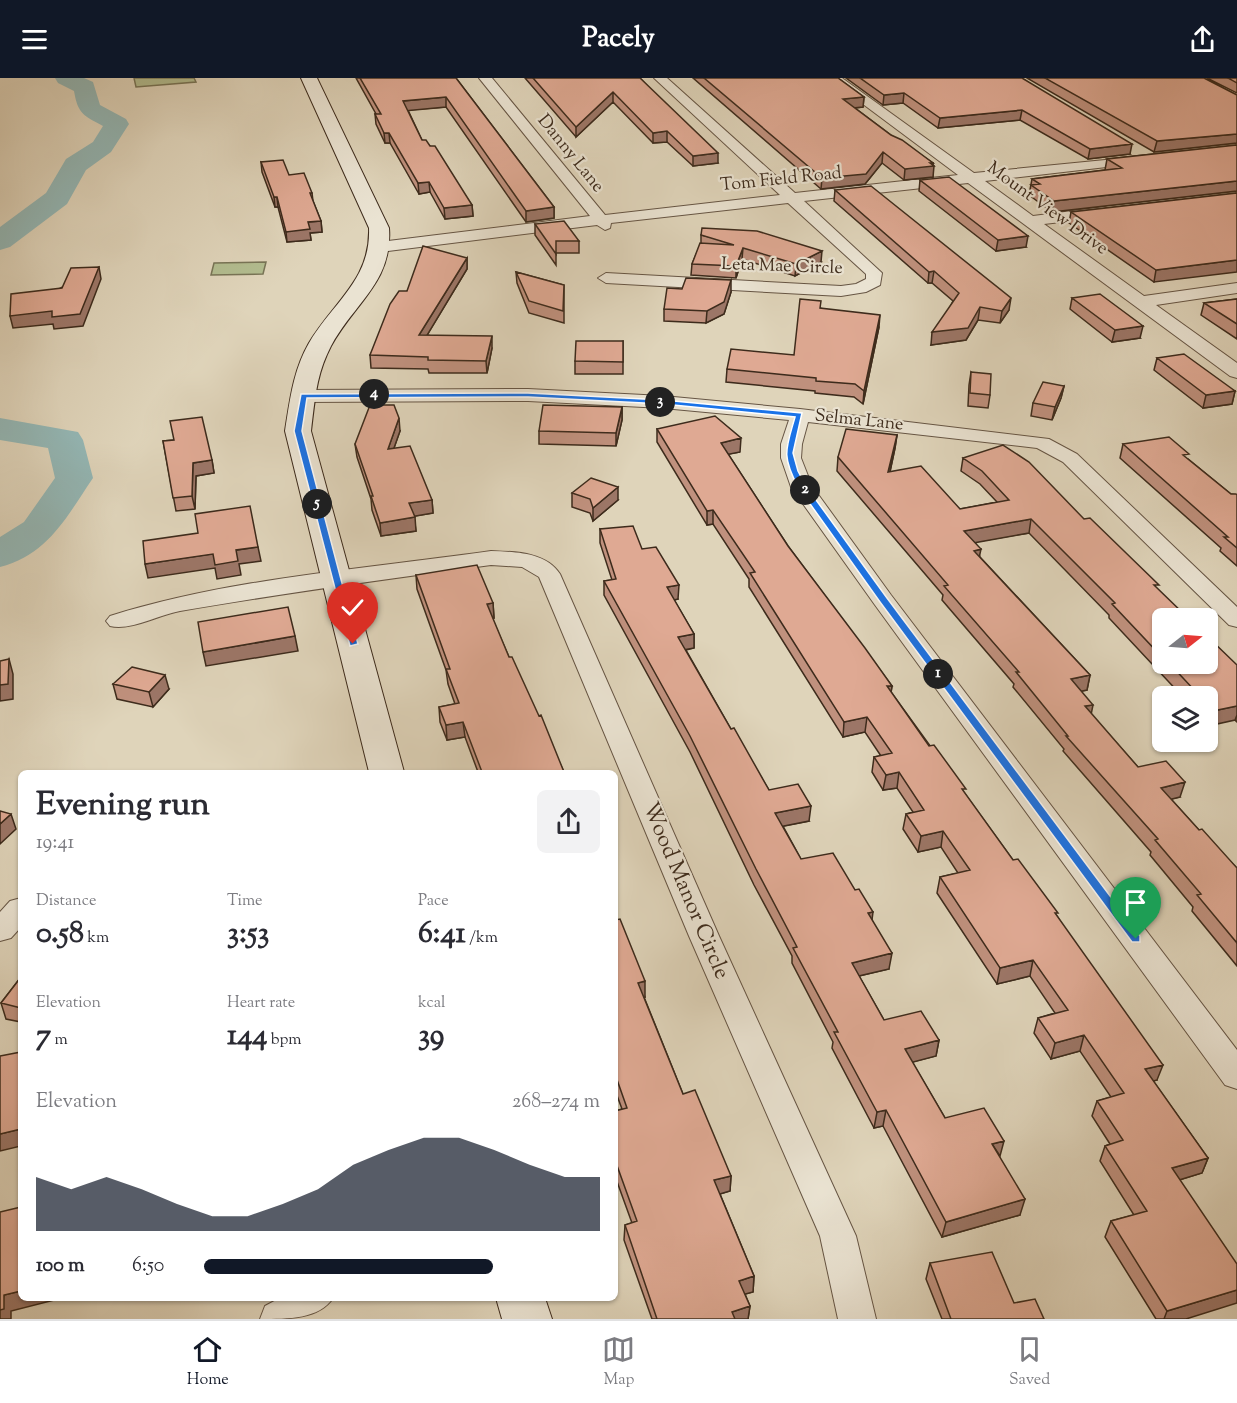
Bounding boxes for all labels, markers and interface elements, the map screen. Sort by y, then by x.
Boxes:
text: Pacely [582,20,655,59]
icon: menu [18,23,51,56]
icon: share [1186,23,1219,56]
street label: Danny Lane [530,109,610,199]
street label: Mount View Drive [981,156,1113,262]
street label: Tom Field Road [719,161,843,199]
street label: Leta Mae Circle [721,252,843,282]
pin: 4 [359,379,389,409]
text: 4 [370,382,378,405]
pin: 3 [645,387,675,417]
text: 3 [657,390,663,413]
street label: Selma Lane [813,403,905,439]
pin: 2 [790,475,820,505]
text: 2 [801,478,809,501]
pin: 5 [302,489,332,519]
text: 5 [314,492,320,515]
pin [327,582,378,644]
icon: check [336,591,369,624]
north arrow [1152,608,1218,674]
map controls [1152,608,1218,752]
pin: 1 [923,659,953,689]
text: 1 [935,662,941,685]
button: layers [1152,686,1218,752]
text: Evening run [36,782,210,830]
button: share [537,790,600,853]
street label: Wood Manor Circle [633,798,737,984]
text: 19:41 [36,829,74,858]
pin [1110,877,1161,939]
icon: arrive [1119,886,1152,919]
text: Distance [36,890,96,913]
text: Time [227,890,263,913]
text: Pace [418,890,449,913]
text: 0.58 [36,913,84,956]
text: 3:53 [227,913,269,956]
text: 6:41 [418,913,466,956]
text: km [84,927,109,950]
text: /km [466,927,498,950]
text: Elevation [36,992,101,1015]
text: Heart rate [227,992,295,1015]
text: kcal [418,992,446,1015]
text: 7 [36,1015,51,1058]
text: 144 [227,1015,267,1058]
text: 39 [418,1015,444,1058]
text: m [51,1029,68,1052]
text: bpm [267,1029,302,1052]
text: Elevation [36,1088,117,1117]
text: 268–274 m [512,1088,600,1117]
text: 100 m [36,1252,85,1281]
text: 6:50 [132,1252,164,1281]
tab: Home [187,1333,229,1392]
tab: Map [602,1333,635,1392]
tab: Saved [1009,1333,1050,1392]

